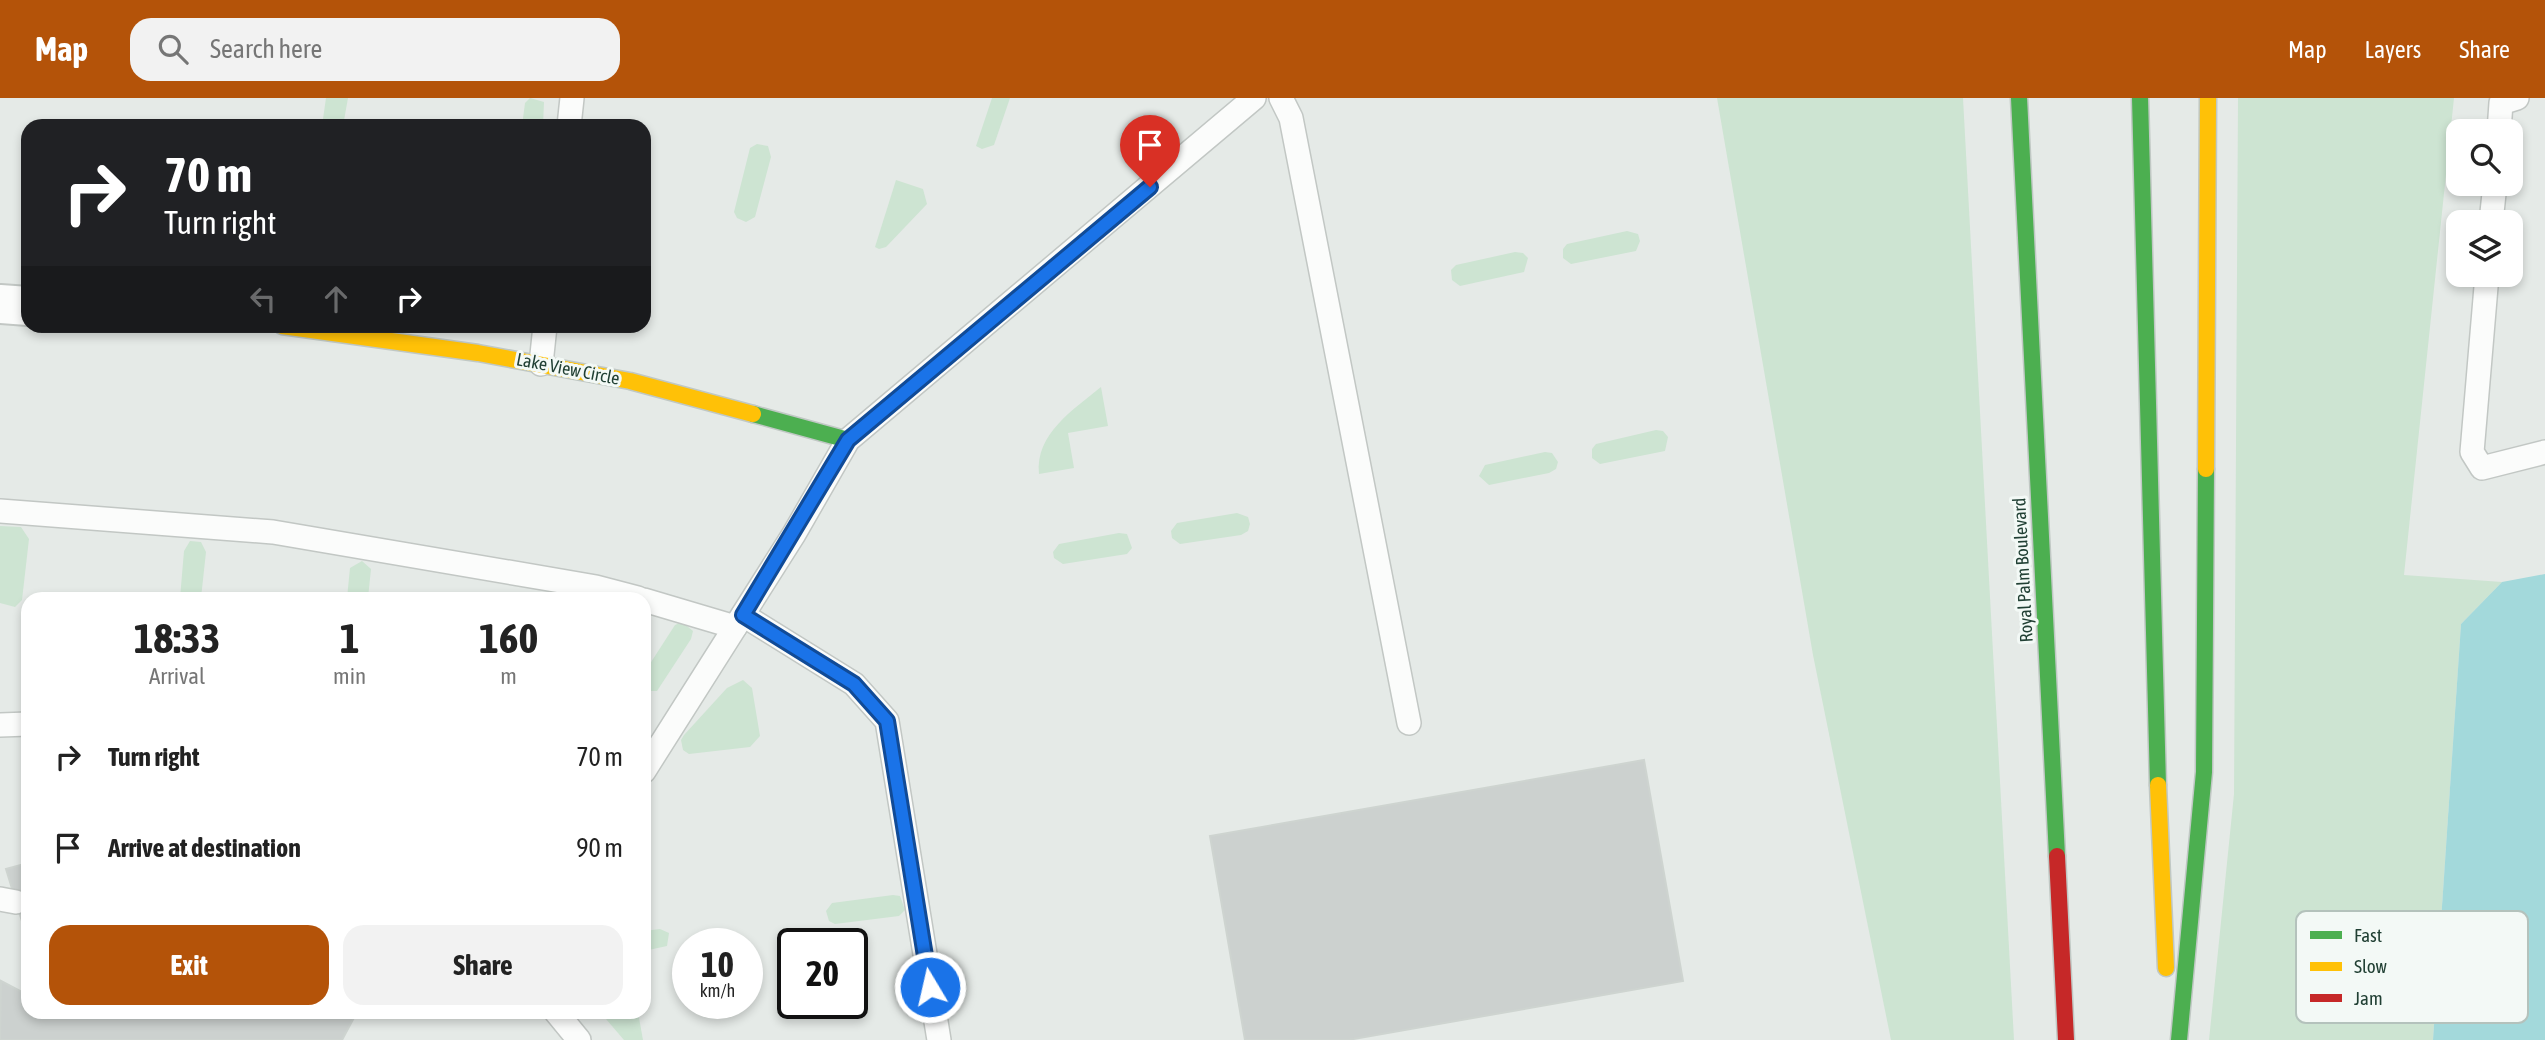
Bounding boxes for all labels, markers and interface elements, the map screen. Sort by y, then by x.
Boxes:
search box [130,18,620,81]
text: Map [35,30,88,68]
icon: search [154,30,192,68]
text: Search here [210,34,322,64]
text: Map [2288,36,2327,63]
text: Layers [2365,36,2421,63]
text: Share [2459,36,2510,63]
pin [1120,115,1180,187]
map controls [2446,119,2523,287]
button: search [2446,119,2523,196]
icon: arrive [1131,126,1169,164]
text: 70 m [164,146,252,202]
icon: right [49,147,140,238]
text: Turn right [164,204,277,241]
button: layers [2446,210,2523,287]
icon: left [244,280,282,318]
icon: ahead [317,280,355,318]
icon: right [390,280,428,318]
street label: Lake View Circle [515,348,621,389]
street label: Royal Palm Boulevard [2008,497,2037,643]
text: 18:33 [134,614,220,662]
text: 1 [340,614,359,662]
text: 160 [479,614,538,662]
text: Arrival [149,663,205,689]
text: min [333,663,366,689]
text: m [500,663,517,689]
icon: right [49,738,87,776]
text: Turn right [108,742,199,772]
text: 70 m [576,742,623,772]
icon: arrive [49,829,87,867]
text: Arrive at destination [108,833,301,863]
text: 90 m [576,833,623,863]
legend [2296,911,2528,1023]
text: Fast [2354,924,2382,946]
button: Exit [49,925,329,1005]
button: Share [343,925,623,1005]
speed limit sign: 20 [777,928,868,1019]
text: 10 [701,944,734,984]
position arrow [893,950,967,1024]
text: Slow [2354,955,2388,977]
text: km/h [700,980,735,1001]
text: Jam [2354,987,2383,1009]

